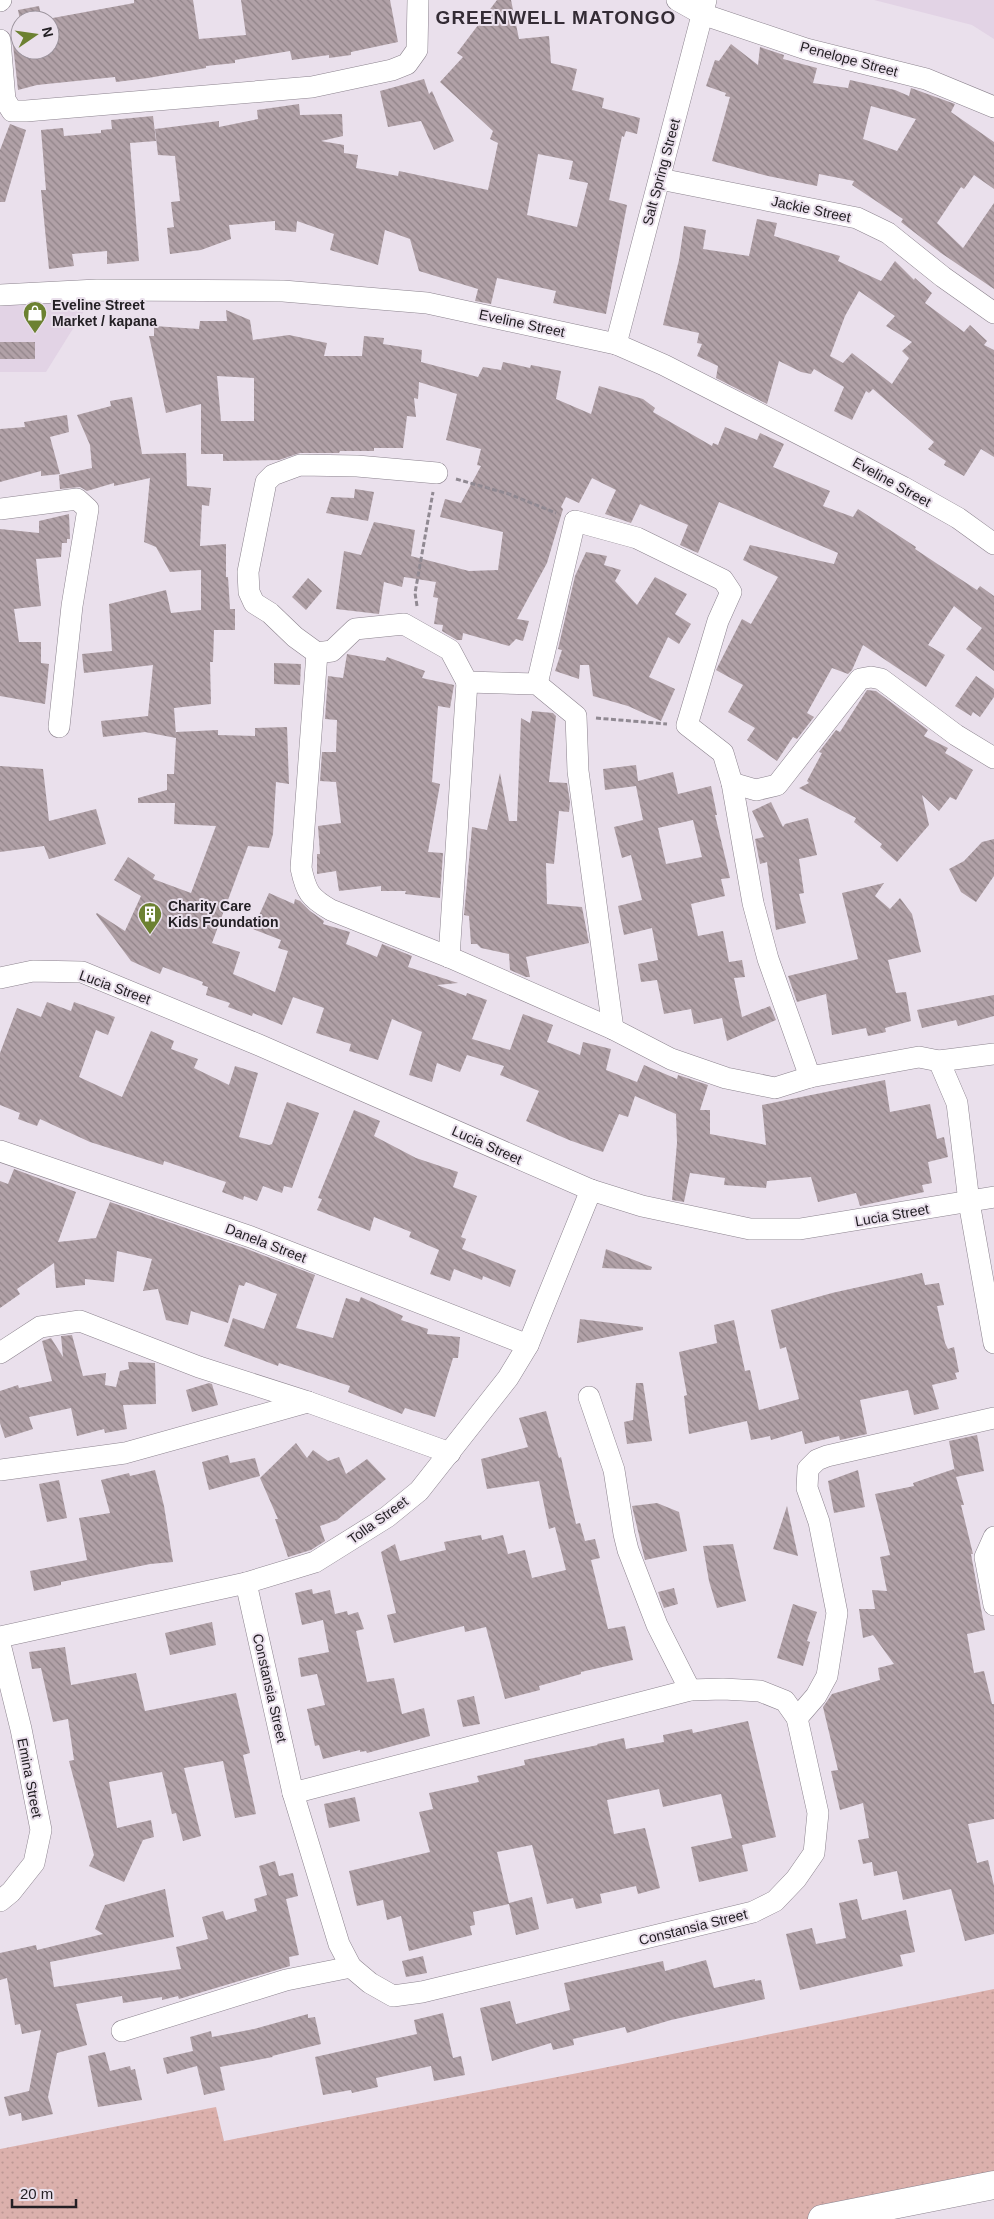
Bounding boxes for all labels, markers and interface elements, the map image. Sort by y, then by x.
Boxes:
district label: GREENWELL MATONGO [436,7,676,28]
north arrow [10,10,60,60]
text: N [39,25,57,39]
street label: Penelope Street [798,38,900,80]
street label: Salt Spring Street [639,117,683,227]
street label: Jackie Street [770,193,852,225]
place label: Eveline Street Market / kapana [52,297,157,329]
shop icon: Eveline Street Market / kapana [22,300,48,334]
street label: Eveline Street [478,306,566,340]
street label: Eveline Street [850,454,934,510]
place label: Charity Care Kids Foundation [168,898,278,930]
building icon: Charity Care Kids Foundation [137,901,163,935]
street label: Lucia Street [77,967,153,1007]
street label: Lucia Street [450,1122,524,1168]
street label: Lucia Street [854,1201,930,1229]
street label: Danela Street [223,1220,309,1266]
street label: Tolla Street [345,1493,411,1547]
street label: Constansia Street [250,1632,290,1744]
street label: Emina Street [14,1737,46,1819]
street label: Constansia Street [637,1906,749,1948]
scale bar [12,2176,76,2208]
text: 20 m [20,2185,53,2202]

